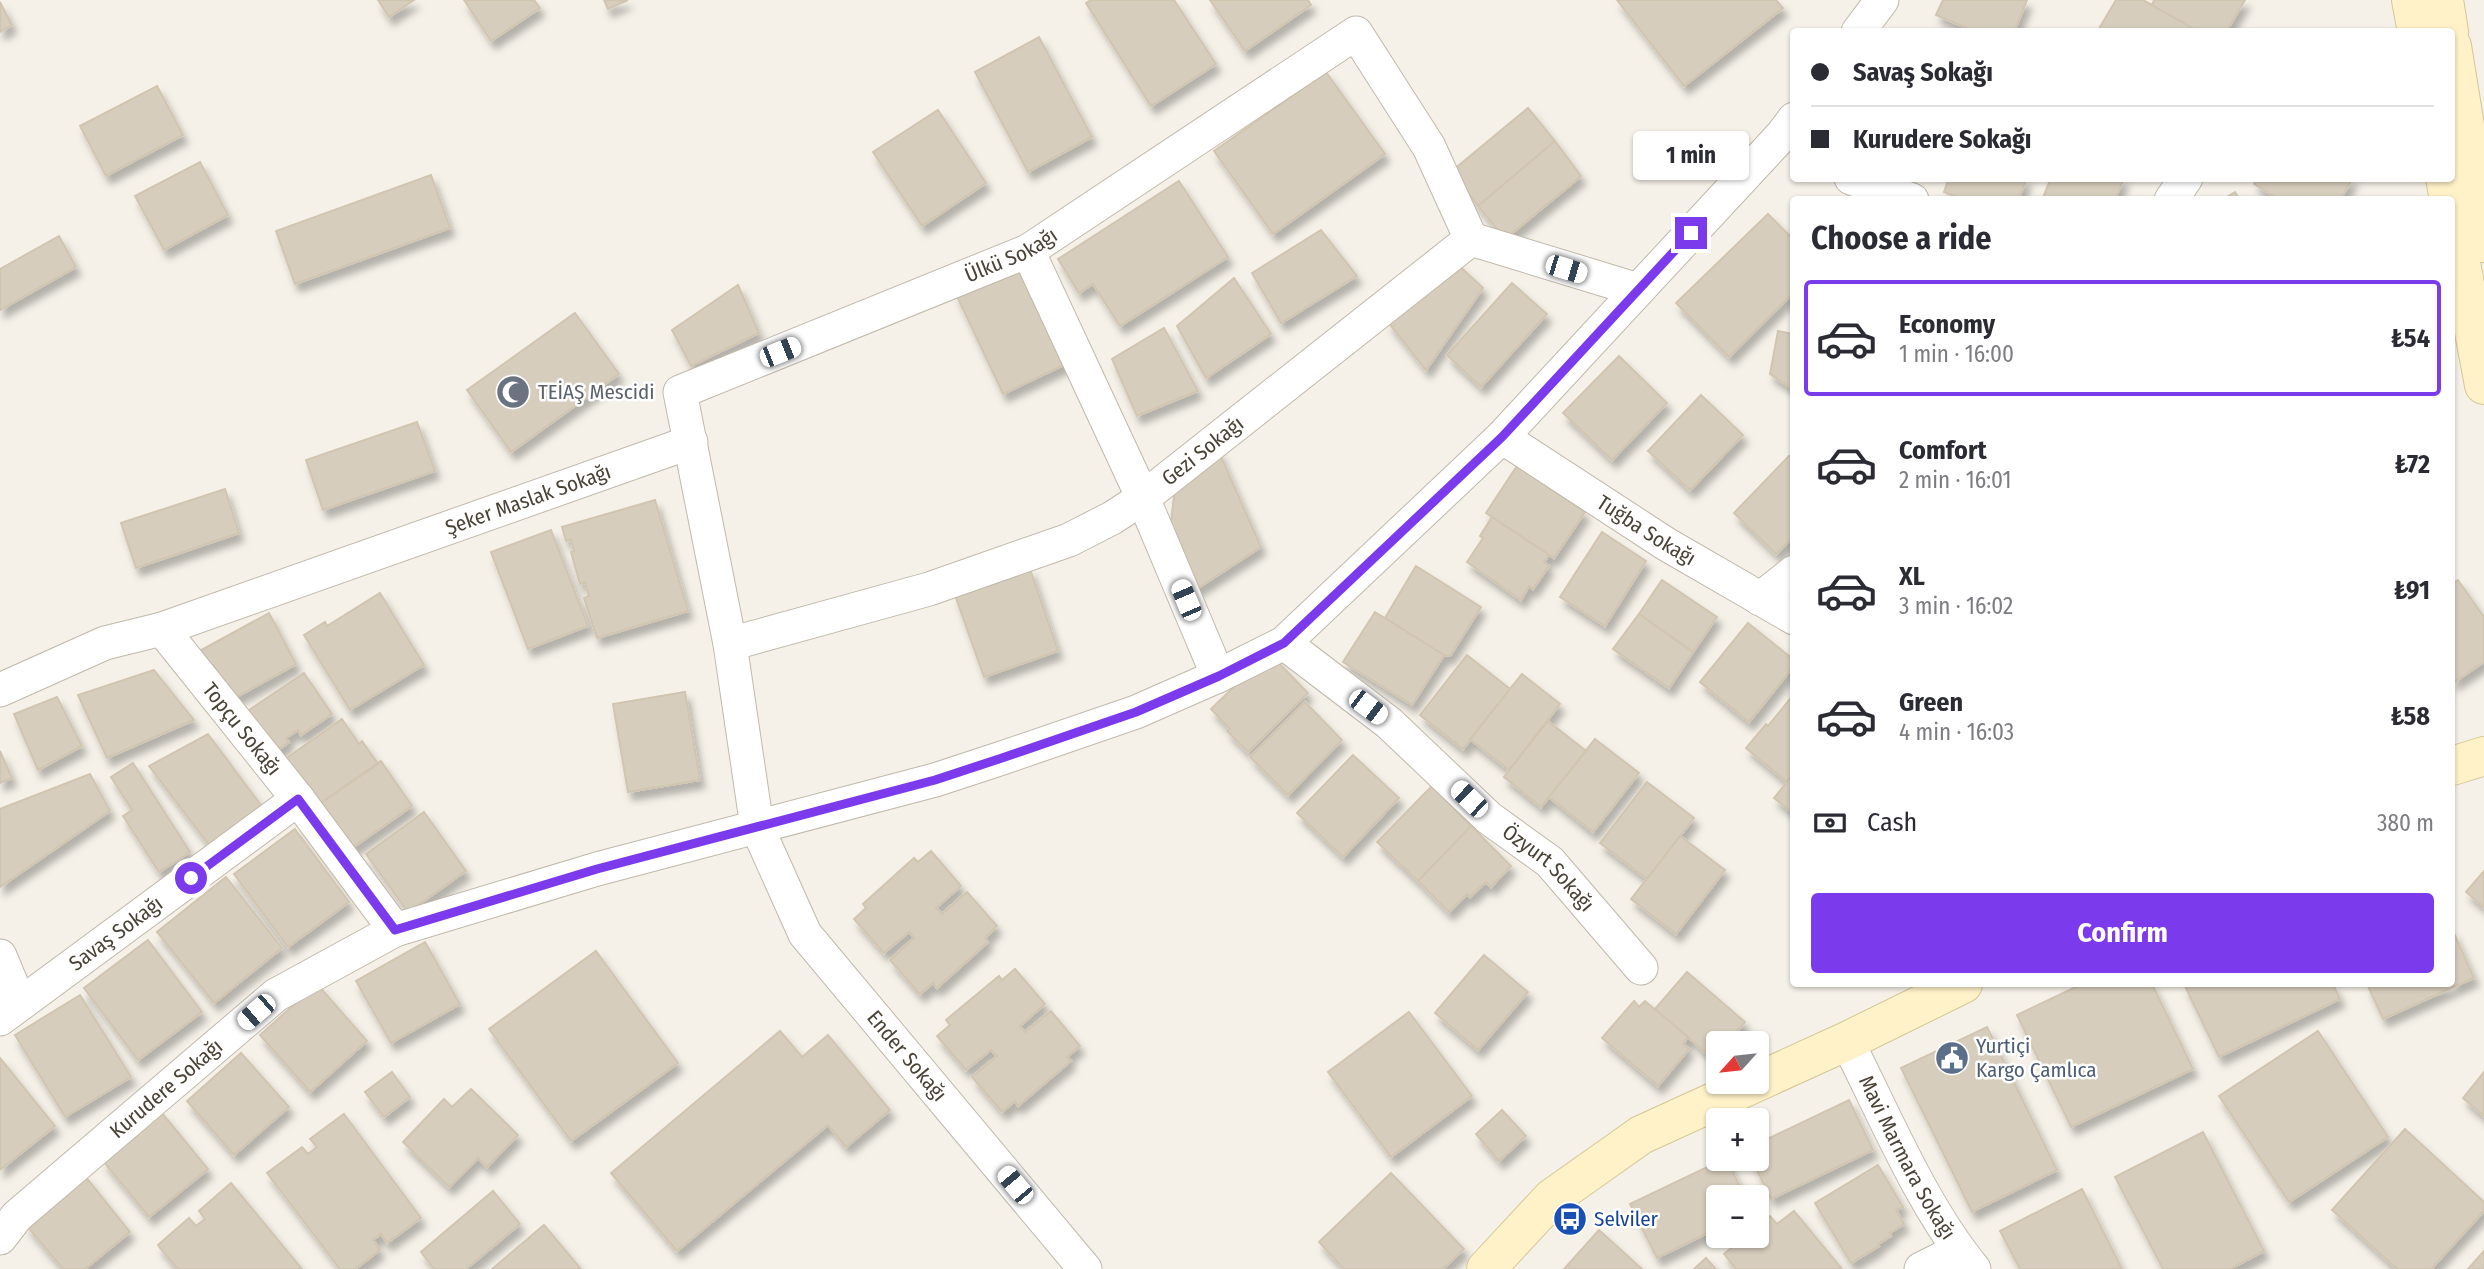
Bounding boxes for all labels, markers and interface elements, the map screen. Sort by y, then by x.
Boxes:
text: Savaş Sokağı [1853,57,1993,88]
text: Kurudere Sokağı [1853,124,2032,155]
callout: 1 min [1633,132,1749,180]
text: 1 min [1666,141,1716,169]
route end [1675,217,1707,249]
text: Choose a ride [1811,219,1992,257]
street label: Ülkü Sokağı [961,222,1062,288]
car [1543,253,1590,285]
icon: car [1815,307,1878,370]
text: Economy [1899,309,1995,340]
text: ₺54 [2391,323,2430,354]
car [757,334,804,370]
text: 1 min · 16:00 [1899,340,2014,368]
mosque icon: TEİAŞ Mescidi [494,373,532,411]
place label: TEİAŞ Mescidi [538,379,655,405]
street label: Gezi Sokağı [1157,411,1249,491]
icon: car [1815,433,1878,496]
text: Comfort [1899,435,1987,466]
text: ₺72 [2395,449,2430,480]
street label: Şeker Maslak Sokağı [442,458,614,541]
text: 2 min · 16:01 [1899,466,2011,494]
street label: Tuğba Sokağı [1592,489,1700,571]
icon: car [1815,559,1878,622]
text: XL [1899,561,1925,592]
text: ₺91 [2394,575,2430,606]
car [1169,577,1204,623]
text: 3 min · 16:02 [1899,592,2013,620]
street label: Topçu Sokağı [197,677,287,781]
icon: car [1815,685,1878,748]
car [1345,686,1392,728]
text: Green [1899,687,1963,718]
text: ₺58 [2390,701,2430,732]
text: 4 min · 16:03 [1899,718,2014,746]
car [1447,777,1492,821]
icon: cash [1811,804,1849,842]
text: Cash [1867,807,1917,838]
text: 380 m [2377,809,2434,837]
street label: Özyurt Sokağı [1497,819,1600,917]
route start [175,862,207,894]
street label: Savaş Sokağı [64,890,168,977]
button: Confirm [1811,893,2434,973]
car [234,990,279,1034]
street label: Ender Sokağı [861,1005,953,1107]
north arrow [1706,1031,1769,1094]
map controls [1706,1031,1769,1248]
street label: Kurudere Sokağı [105,1033,228,1144]
place label: Yurtiçi Kargo Çamlıca [1976,1033,2097,1083]
public building icon: Yurtiçi Kargo Çamlıca [1933,1039,1971,1077]
street label: Mavi Marmara Sokağı [1853,1071,1961,1244]
button: + [1706,1108,1769,1171]
car [994,1162,1037,1208]
button: − [1706,1185,1769,1248]
bus stop icon: Selviler [1551,1200,1589,1238]
place label: Selviler [1594,1206,1659,1232]

